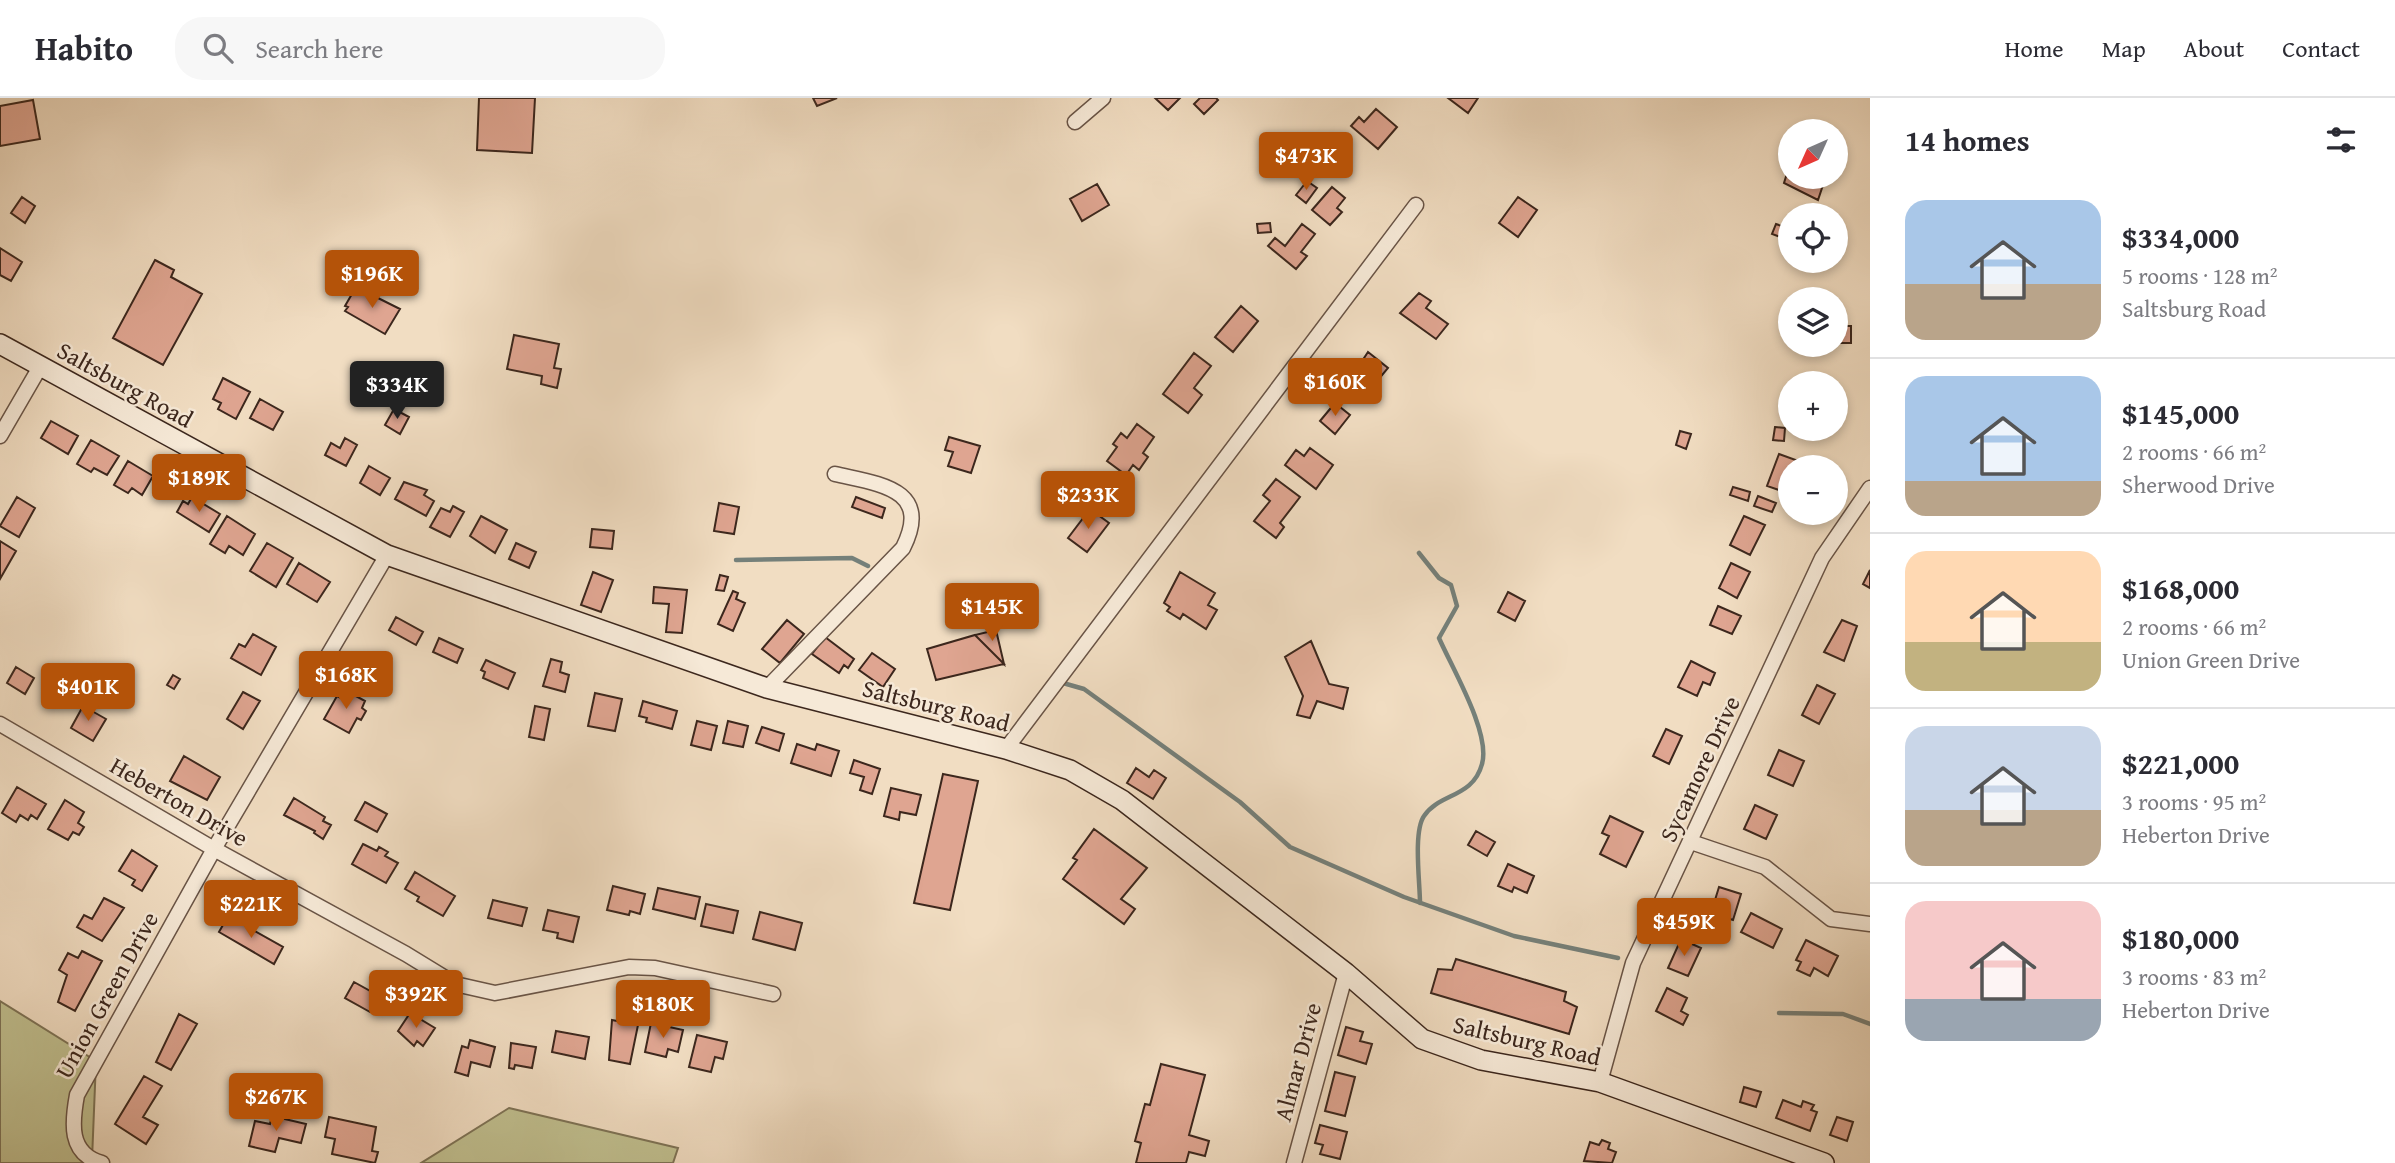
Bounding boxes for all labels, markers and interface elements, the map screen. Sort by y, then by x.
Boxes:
search box [175,17,665,80]
text: Habito [35,24,133,72]
icon: search [199,29,237,67]
text: Search here [255,29,383,68]
text: Home [2005,31,2064,66]
text: Map [2102,31,2146,66]
text: About [2184,31,2244,66]
text: Contact [2282,31,2360,66]
text: 14 homes [1905,118,2030,162]
north arrow [1778,119,1848,189]
map controls [1778,119,1848,525]
icon: filters [2322,121,2360,159]
pin: $473K [1257,132,1355,192]
text: $473K [1275,138,1337,171]
button: locate [1778,203,1848,273]
text: $334,000 [2122,215,2239,259]
icon: home [1961,228,2045,312]
pin: $196K [323,250,421,310]
text: $196K [341,256,403,289]
text: 5 rooms · 128 m² [2122,259,2277,292]
button: layers [1778,287,1848,357]
text: Saltsburg Road [2122,292,2266,325]
street label: Saltsburg Road [51,333,200,436]
pin: $160K [1286,358,1384,418]
pin: $334K [348,362,446,421]
text: $160K [1304,364,1366,397]
text: $334K [366,367,428,400]
button: + [1778,371,1848,441]
text: $145,000 [2122,391,2239,435]
icon: home [1961,404,2045,488]
text: 2 rooms · 66 m² [2122,435,2266,468]
pin: $189K [150,454,248,514]
button: − [1778,455,1848,525]
text: $189K [168,460,230,493]
text: Sherwood Drive [2122,468,2275,501]
pin: $233K [1039,472,1137,531]
text: $233K [1057,477,1119,510]
text: $168,000 [2122,566,2239,610]
icon: home [1961,579,2045,663]
pin: $145K [943,584,1041,643]
text: $145K [961,589,1023,622]
text: 2 rooms · 66 m² [2122,610,2266,643]
text: Union Green Drive [2122,643,2300,676]
pin: $168K [297,652,395,711]
text: $168K [315,657,377,690]
pin: $401K [39,664,137,723]
text: $401K [57,669,119,702]
street label: Saltsburg Road [859,670,1014,741]
street label: Sycamore Drive [1650,690,1749,848]
text: $221,000 [2122,741,2239,785]
street label: Heberton Drive [104,748,255,855]
icon: home [1961,754,2045,838]
text: 3 rooms · 95 m² [2122,785,2266,818]
text: Heberton Drive [2122,818,2270,851]
pin: $221K [202,880,300,940]
text: $221K [220,886,282,919]
pin: $459K [1635,898,1733,958]
text: $459K [1653,904,1715,937]
street label: Union Green Drive [46,905,167,1085]
text: $180,000 [2122,916,2239,960]
icon: home [1961,929,2045,1013]
text: 3 rooms · 83 m² [2122,960,2266,993]
pin: $392K [367,970,465,1030]
text: $392K [385,976,447,1009]
pin: $180K [614,981,712,1040]
text: $180K [632,986,694,1019]
text: Heberton Drive [2122,993,2270,1026]
street label: Almar Drive [1265,999,1330,1125]
street label: Saltsburg Road [1450,1007,1605,1075]
pin: $267K [227,1074,325,1133]
text: $267K [245,1079,307,1112]

